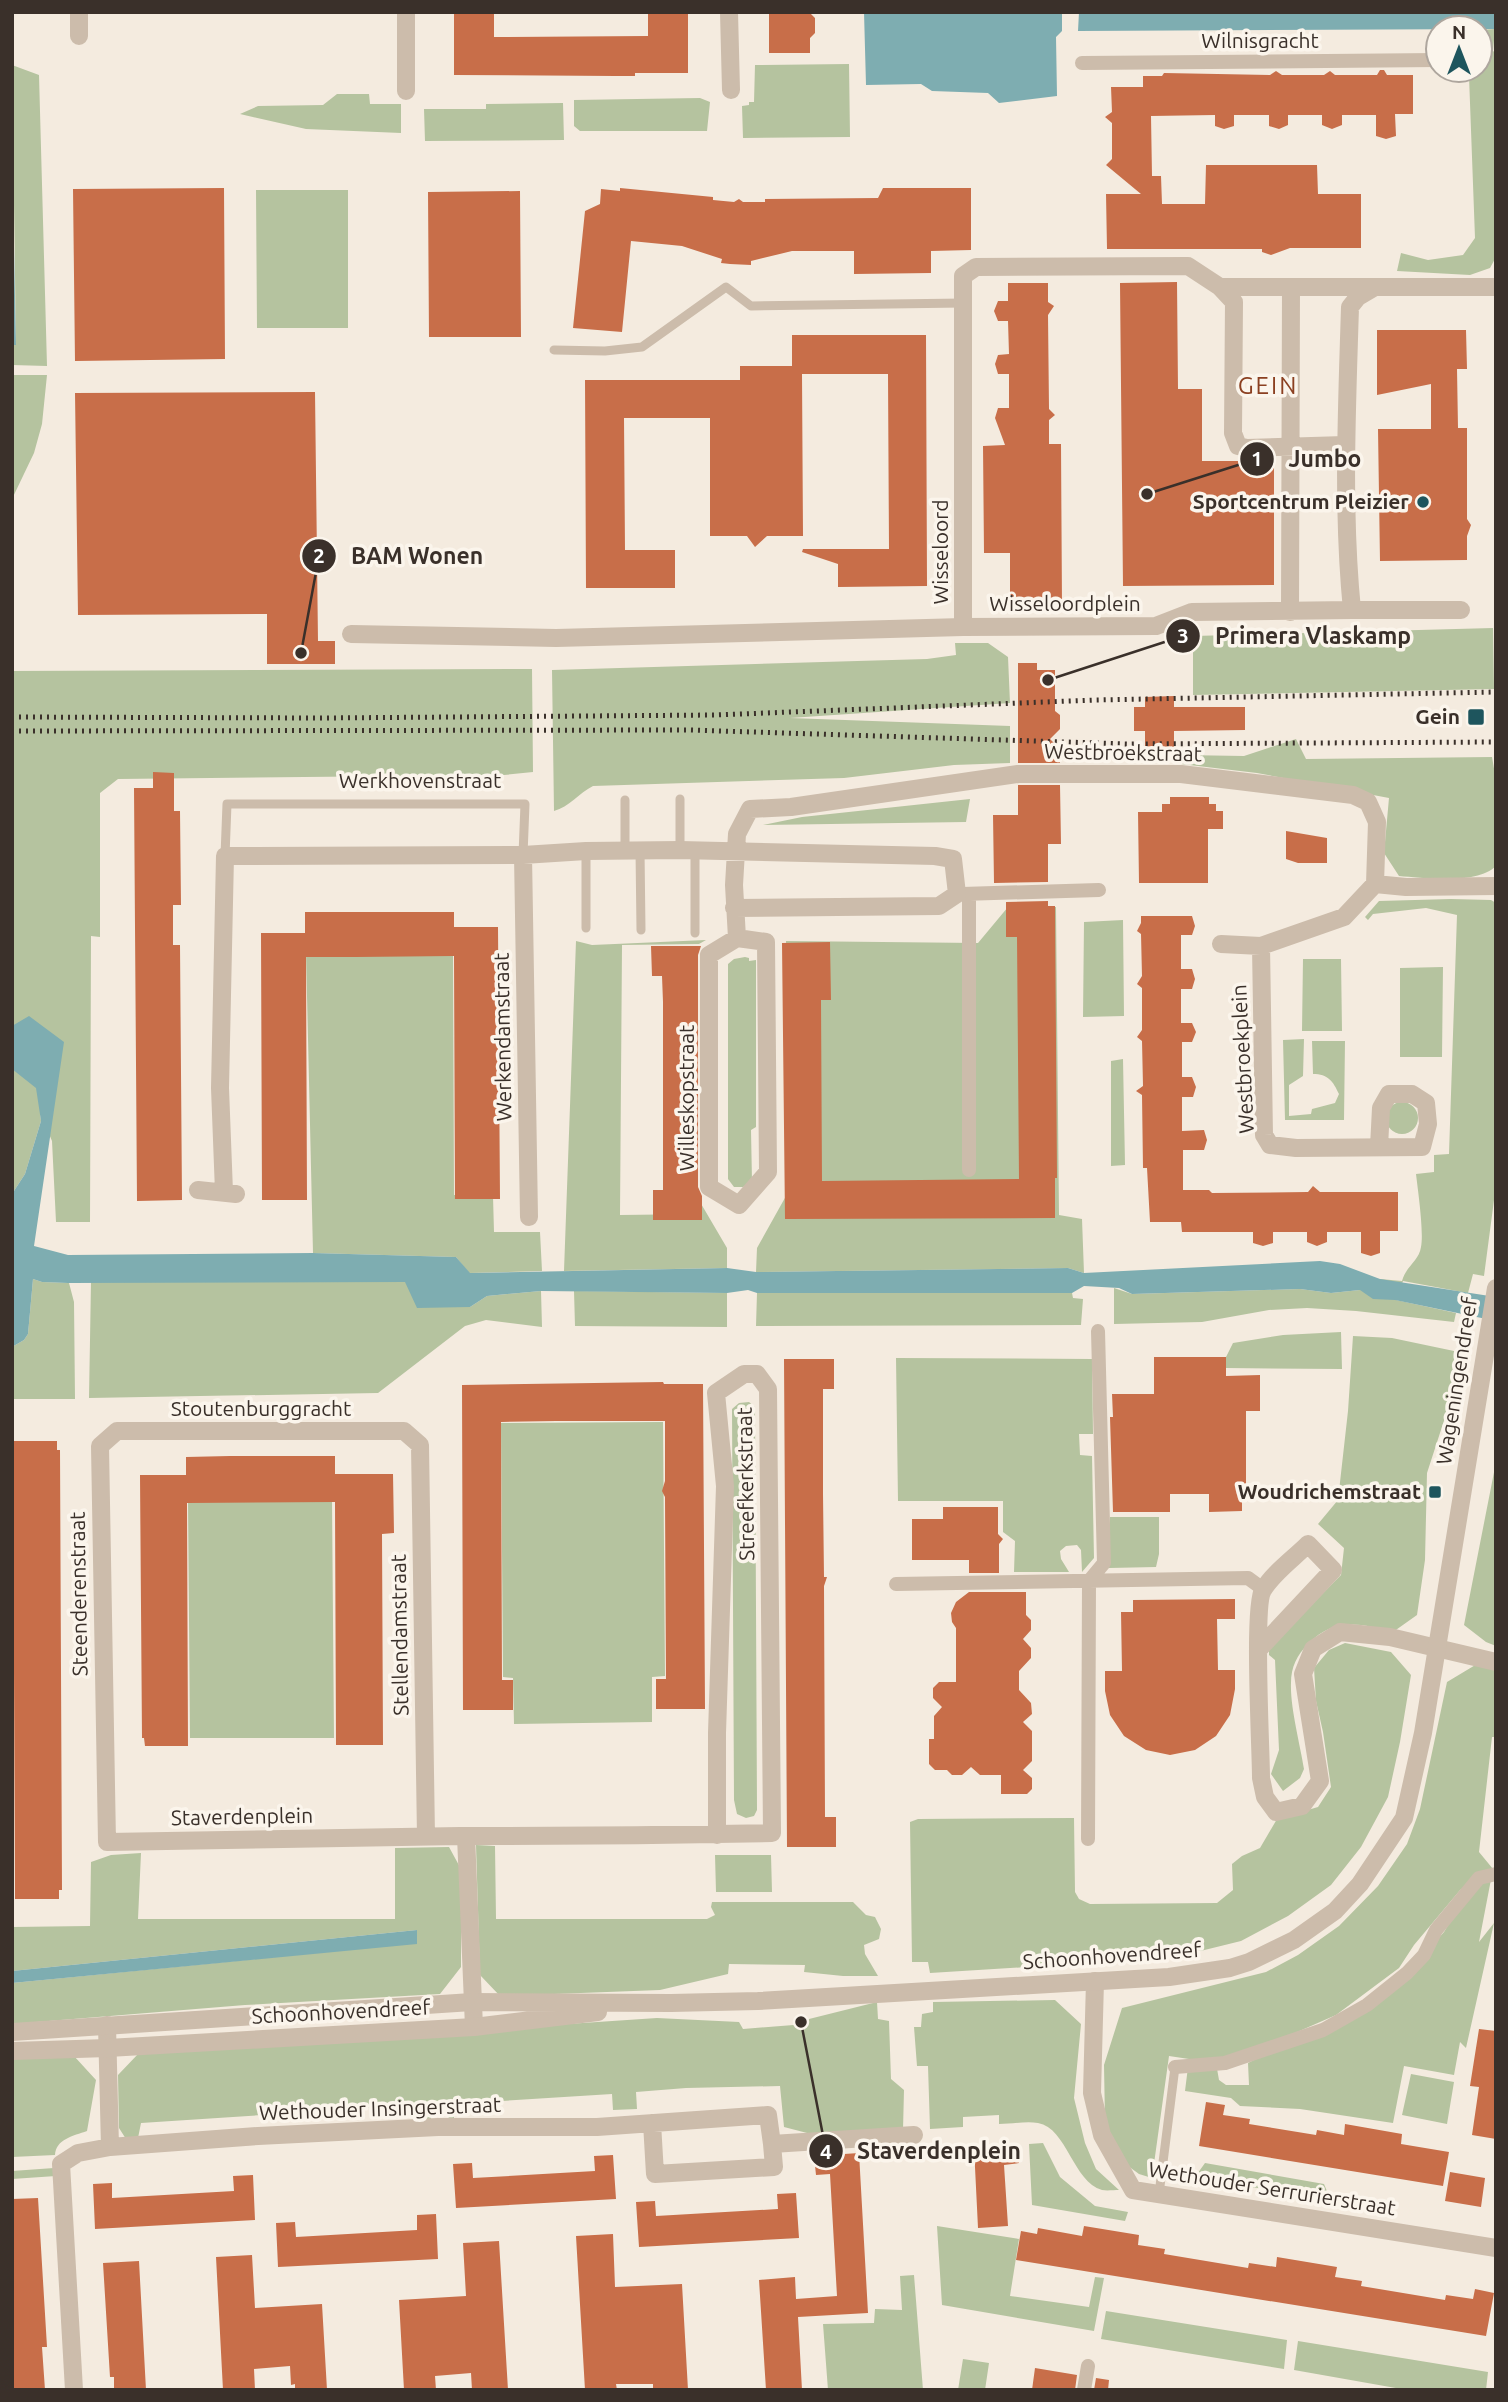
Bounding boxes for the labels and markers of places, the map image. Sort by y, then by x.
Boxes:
callout: Jumbo [1240,437,1376,481]
place label: Sportcentrum Pleizier [1193,489,1409,513]
marker: Sportcentrum Pleizier [1415,494,1431,510]
callout: BAM Wonen [302,534,497,578]
callout: Primera Vlaskamp [1166,614,1425,658]
place label: Gein [1415,704,1460,728]
marker: Gein [1466,707,1486,727]
place label: Woudrichemstraat [1238,1479,1421,1503]
marker: Woudrichemstraat [1427,1484,1443,1500]
callout: Staverdenplein [808,2129,1035,2173]

